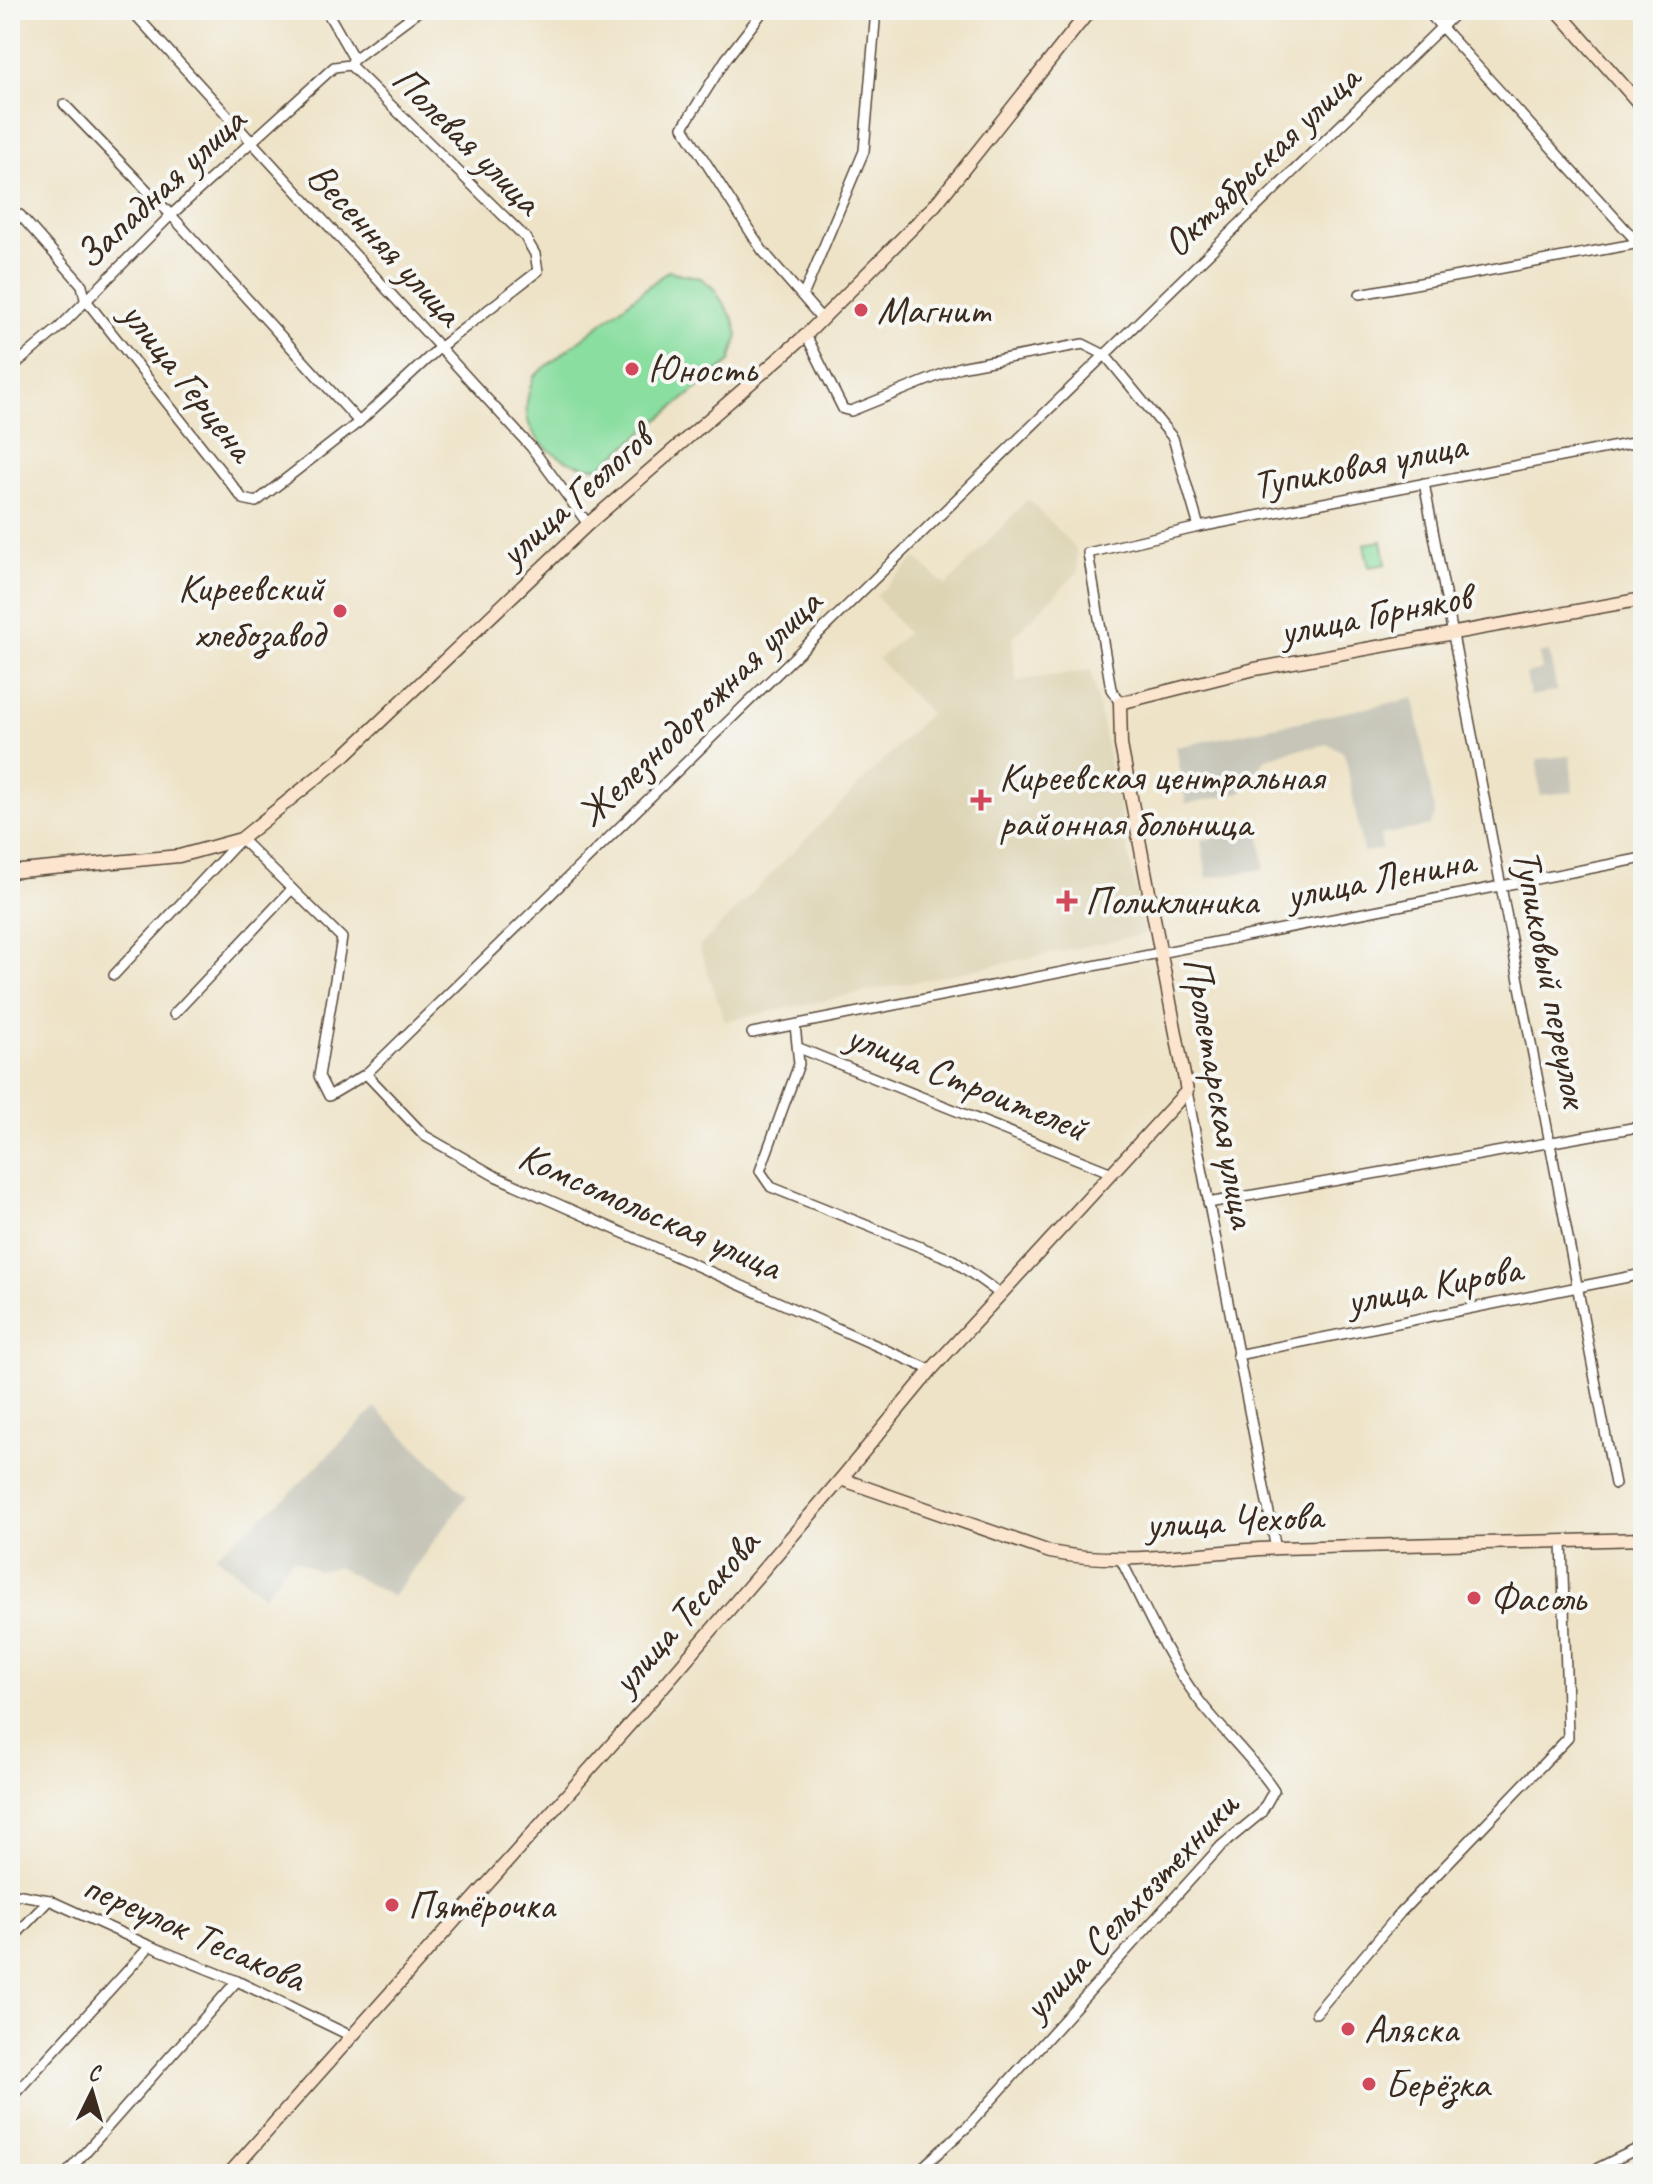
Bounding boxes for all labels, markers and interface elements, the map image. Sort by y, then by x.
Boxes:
street label: Октябрьская улица [1152,52,1373,268]
street label: Полевая улица [382,55,554,227]
street label: Западная улица [64,94,258,280]
street label: Весенняя улица [296,152,475,338]
place label: Магнит [877,285,992,335]
street label: улица Герцена [109,289,268,474]
marker: Магнит [852,301,870,319]
place label: Юность [648,344,759,394]
marker: Юность [623,360,641,378]
street label: улица Геологов [487,410,667,579]
street label: Тупиковая улица [1248,419,1473,510]
place label: Киреевский хлебозавод [178,563,328,659]
street label: улица Горняков [1273,570,1482,657]
street label: Железнодорожная улица [566,577,834,838]
marker: Киреевский хлебозавод [331,602,349,620]
place label: Киреевская центральная районная больница [999,752,1327,848]
marker: Киреевская центральная районная больница [970,789,992,811]
street label: улица Ленина [1280,835,1482,921]
street label: Тупиковый переулок [1502,845,1601,1114]
place label: Поликлиника [1085,876,1261,926]
marker: Поликлиника [1056,890,1078,912]
street label: Пролетарская улица [1172,953,1269,1234]
street label: улица Строителей [838,1010,1097,1154]
street label: Комсомольская улица [511,1131,792,1292]
street label: улица Кирова [1341,1243,1529,1327]
street label: улица Чехова [1142,1490,1327,1550]
street label: улица Тесакова [598,1517,772,1706]
place label: Фасоль [1490,1573,1588,1623]
marker: Фасоль [1465,1589,1483,1607]
street label: улица Сельхозтехники [1010,1780,1250,2032]
street label: переулок Тесакова [75,1861,316,2004]
place label: Пятёрочка [408,1880,558,1930]
marker: Пятёрочка [383,1896,401,1914]
place label: Аляска [1364,2004,1461,2054]
marker: Аляска [1339,2020,1357,2038]
north arrow [52,2052,132,2132]
text: С [87,2059,103,2088]
place label: Берёзка [1385,2059,1492,2109]
marker: Берёзка [1360,2075,1378,2093]

